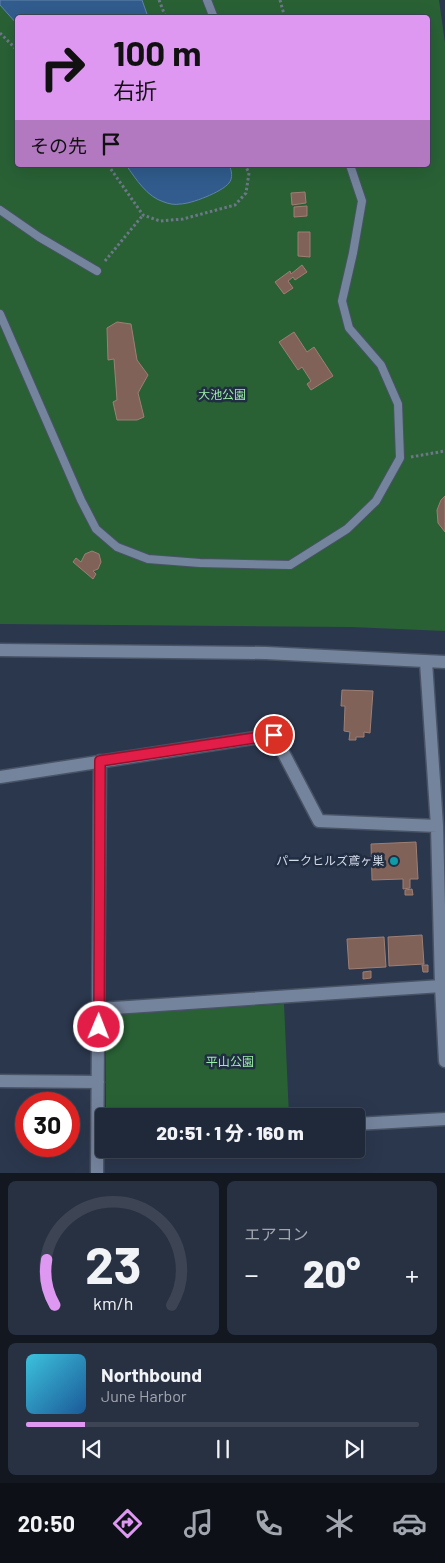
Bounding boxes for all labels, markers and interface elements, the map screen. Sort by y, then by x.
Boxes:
text: 100 m [113,31,202,73]
icon: right [30,35,95,100]
text: 右折 [113,77,157,103]
icon: arrive [97,130,125,158]
text: その先 [30,134,87,157]
park label: 大池公園 [198,387,246,401]
pin [253,714,295,756]
icon: arrive [260,721,288,749]
place label: パークヒルズ鳶ヶ巣 [276,853,384,867]
marker: パークヒルズ鳶ヶ巣 [388,855,400,867]
position arrow [72,1000,124,1052]
park label: 平山公園 [206,1054,254,1068]
speed limit sign: 30 [15,1092,80,1157]
text: 20:51 · 1 分 · 160 m [156,1121,304,1144]
text: エアコン [245,1224,309,1243]
text: 23 [85,1232,141,1294]
text: 20° [303,1250,361,1296]
text: − [245,1257,259,1291]
text: + [405,1257,419,1291]
text: km/h [93,1292,133,1314]
text: Northbound [101,1363,202,1386]
text: June Harbor [101,1386,187,1405]
icon: previous [78,1435,106,1463]
icon: pause [209,1435,237,1463]
icon: next [340,1435,368,1463]
icon: directions [110,1506,145,1541]
icon: music [181,1506,216,1541]
icon: phone [251,1506,286,1541]
icon: climate [322,1506,357,1541]
icon: car [392,1506,427,1541]
text: 20:50 [18,1510,75,1536]

